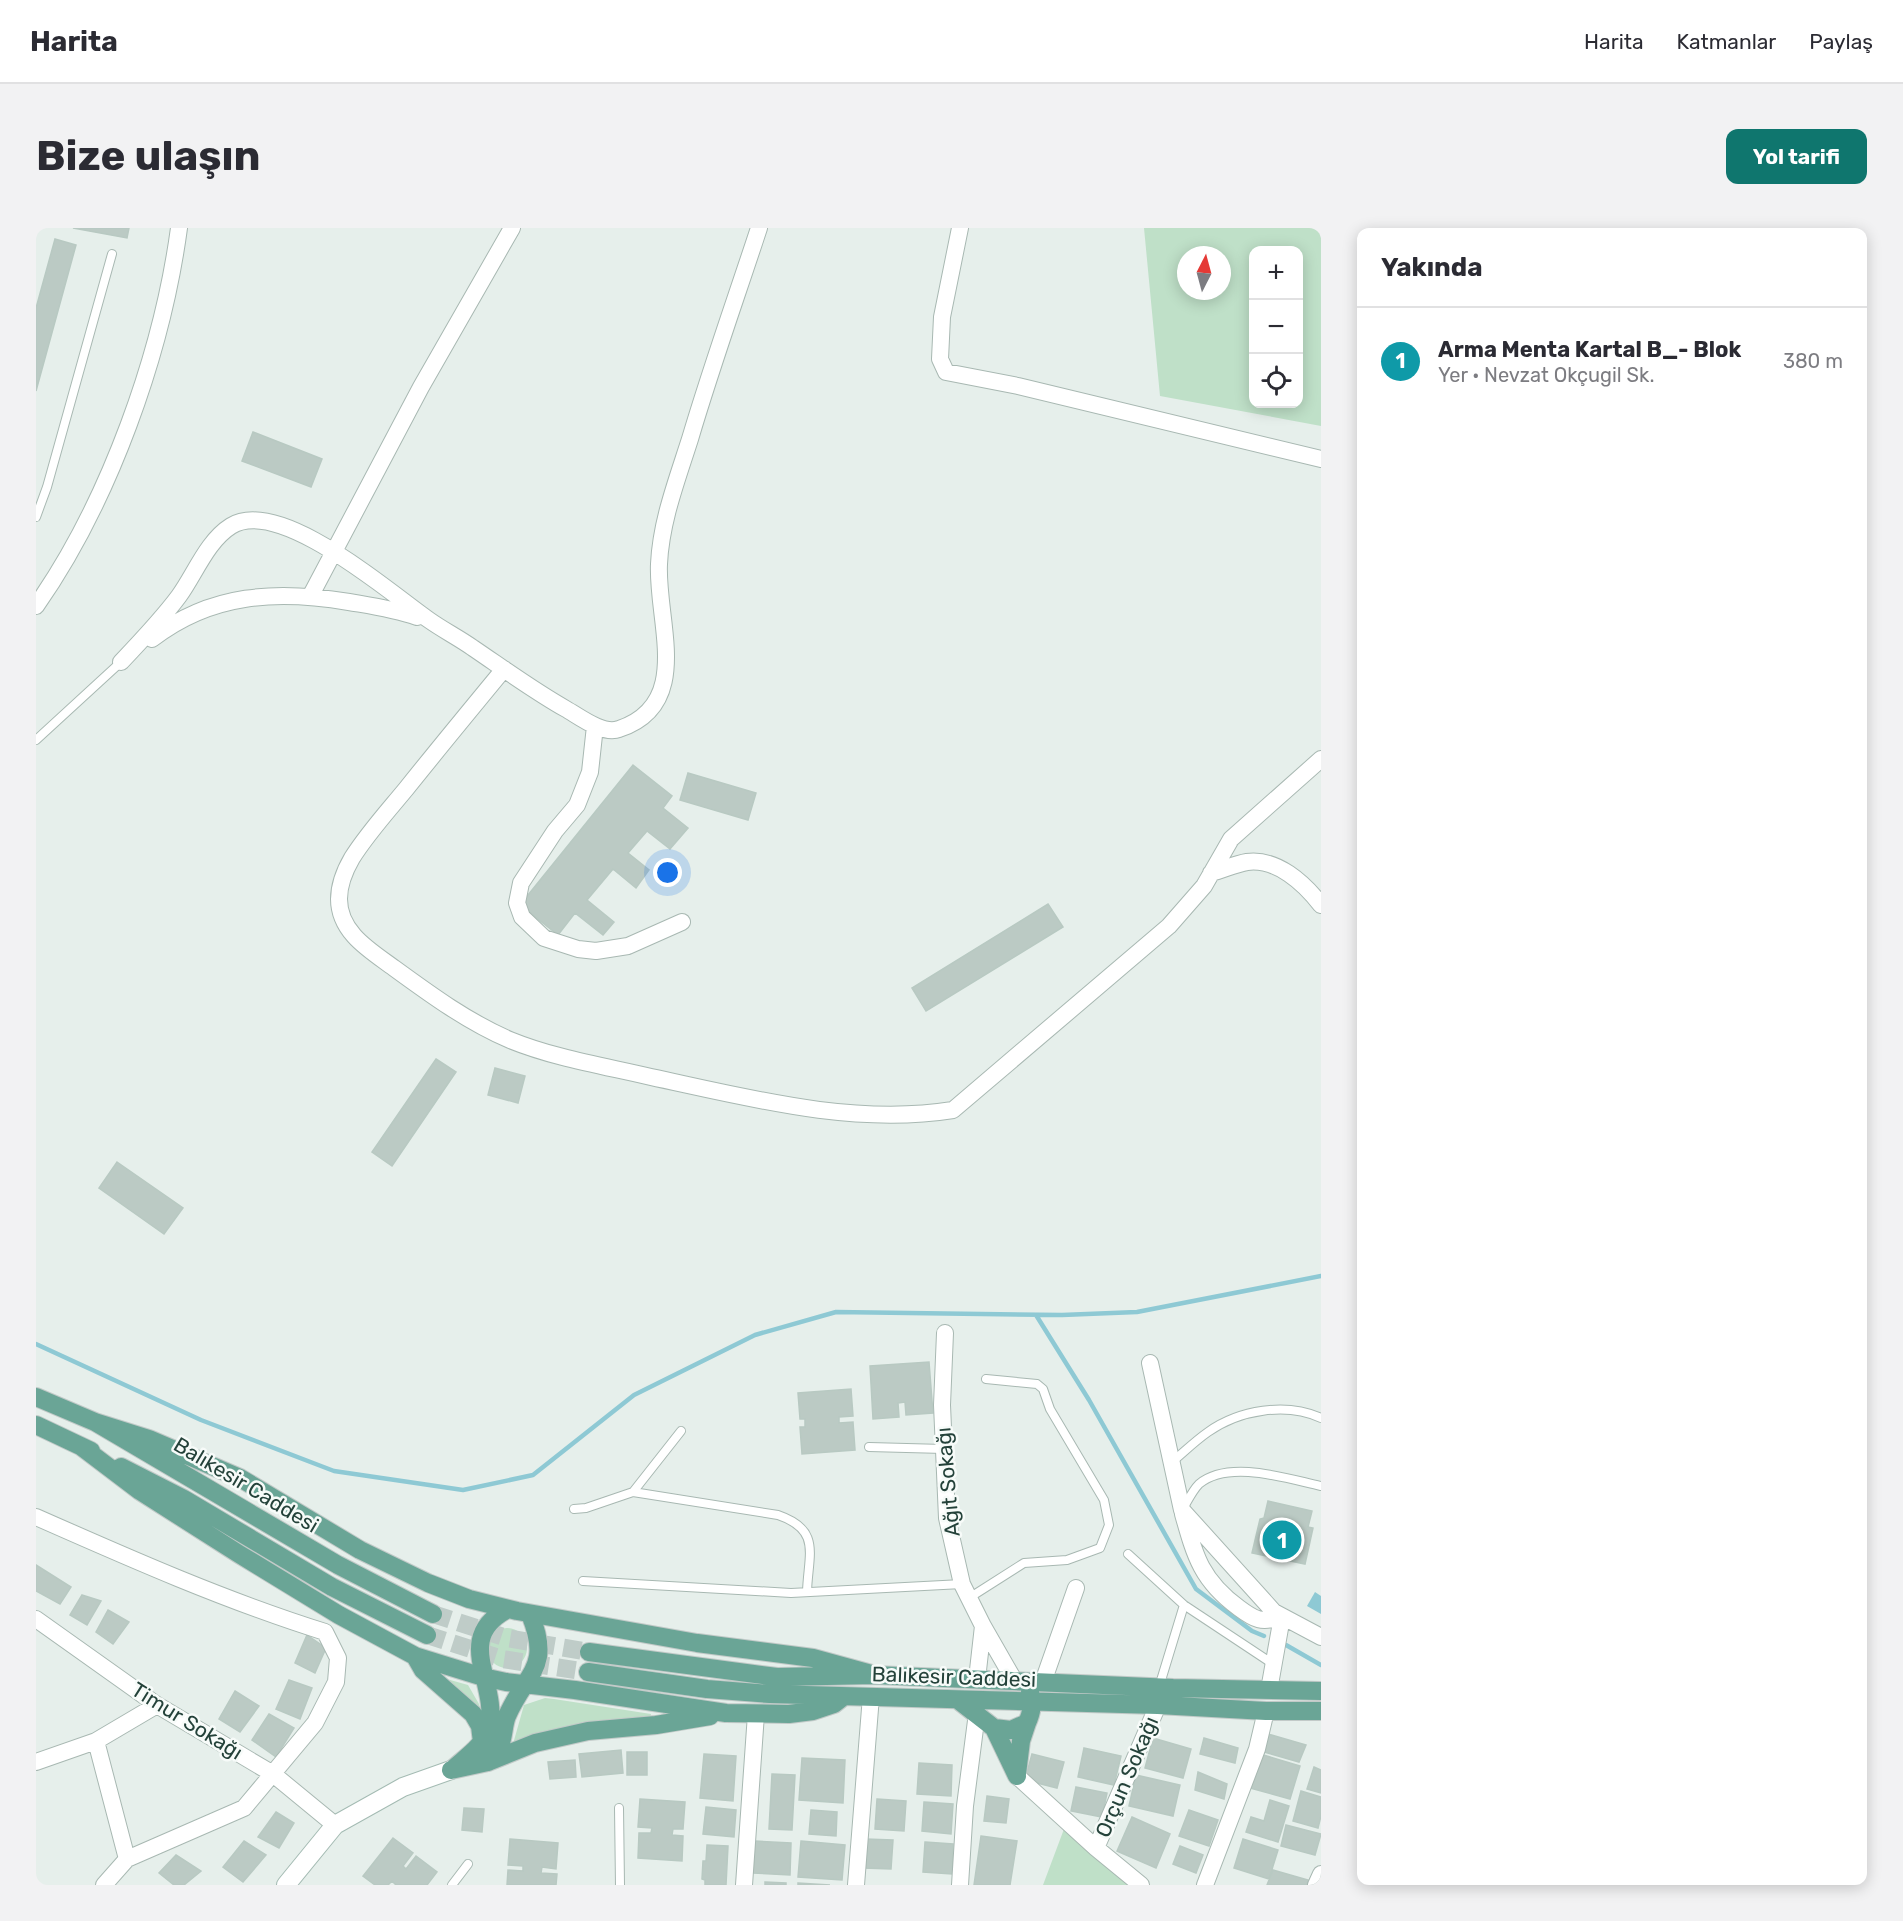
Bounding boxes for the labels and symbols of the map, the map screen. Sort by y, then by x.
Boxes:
north arrow [1177,246,1231,300]
your location [653,858,682,887]
street label: Ağıt Sokağı [930,1426,965,1538]
street label: Balıkesir Caddesi [169,1432,323,1538]
pin: 1 [1262,1518,1302,1562]
street label: Balıkesir Caddesi [871,1661,1037,1692]
street label: Timur Sokağı [127,1677,247,1765]
street label: Orçun Sokağı [1090,1713,1163,1841]

